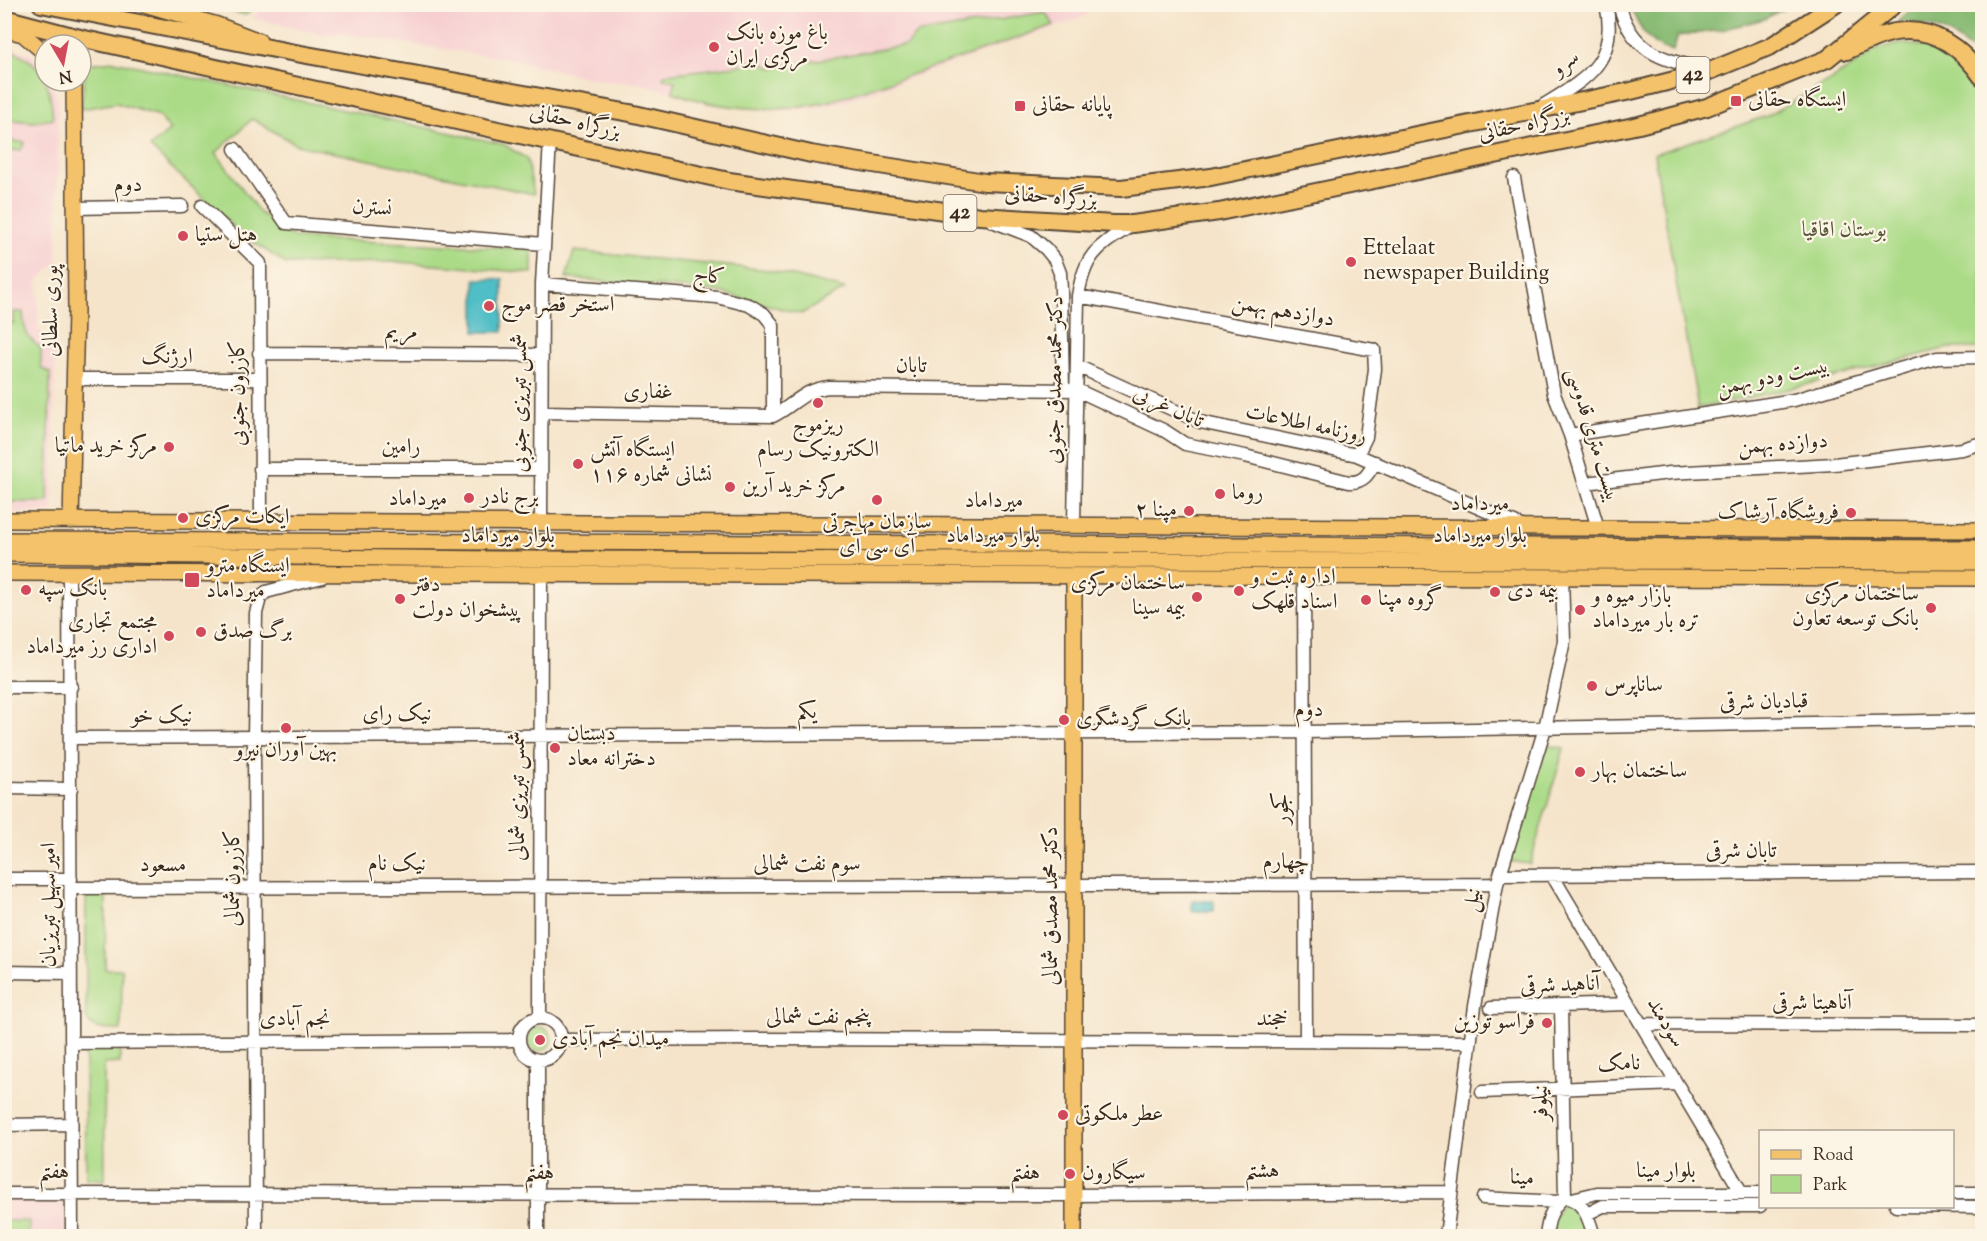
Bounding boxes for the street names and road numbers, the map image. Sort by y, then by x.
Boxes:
street label: سرو [1543,43,1587,87]
road number: 42 [1676,57,1710,93]
street label: بزرگراه حقانی [526,96,624,149]
street label: بزرگراه حقانی [1475,100,1573,151]
street label: دوم [113,170,143,203]
street label: بزرگراه حقانی [1004,178,1099,217]
street label: نسترن [351,191,393,227]
road number: 42 [944,195,976,231]
street label: کاج [691,259,727,296]
street label: پوری سلطانی [36,263,68,357]
street label: دوازدهم بهمن [1229,287,1337,339]
street label: دکتر محمد مصدق جنوبی [1039,296,1073,464]
street label: مریم [384,317,418,350]
street label: شمس تبریزی جنوبی [505,333,537,473]
street label: کازرون جنوبی [223,340,255,446]
street label: ارژنگ [141,342,193,374]
street label: بیست ودو بهمن [1714,350,1832,406]
street label: تابان [895,351,928,383]
street label: بیست متری قدوسی [1556,364,1628,506]
street label: غفارى [623,377,673,409]
street label: تابان غربی [1127,378,1209,438]
street label: روزنامه اطلاعات [1242,396,1370,454]
street label: دوازده بهمن [1737,426,1829,464]
street label: رامین [382,432,420,464]
street label: میرداماد [389,484,447,516]
street label: میرداماد [965,486,1023,518]
street label: میرداماد [1451,489,1509,521]
street label: بلوار میرداماد [461,521,555,553]
street label: بلوار میرداماد [946,521,1040,553]
street label: بلوار میرداماد [1433,521,1527,553]
street label: قبادیان شرقی [1719,686,1809,720]
street label: دوم [1294,695,1324,728]
street label: یکم [797,697,819,731]
street label: نیک رای [362,699,432,731]
street label: نیک خو [129,701,193,733]
street label: شمس تبریزی شمالی [503,731,535,861]
street label: کجور [1267,792,1299,826]
street label: دکتر محمد مصدق شمالی [1036,827,1068,985]
street label: کازرون شمالی [218,830,250,926]
street label: تابان شرقی [1705,836,1777,868]
street label: امیر سهیل تبریزیان [34,842,66,968]
street label: چهارم [1263,847,1309,880]
street label: نیک نام [368,849,426,882]
street label: سوم نفت شمالی [753,849,861,882]
street label: مسعود [140,850,186,882]
street label: نیل [1455,885,1491,915]
street label: آناهید شرقی [1520,969,1603,1003]
street label: آناهیتا شرقی [1772,988,1854,1020]
street label: سودمند [1637,991,1693,1055]
street label: پنجم نفت شمالی [766,1002,871,1036]
street label: نجم آبادی [260,1004,331,1038]
street label: خجند [1256,1004,1288,1036]
street label: نامک [1597,1048,1641,1082]
street label: نیلوفر [1526,1085,1558,1123]
street label: هشتم [1245,1156,1279,1191]
street label: بلوار مینا [1636,1156,1696,1188]
street label: هفتم [39,1157,69,1192]
street label: هفتم [524,1158,554,1193]
street label: هفتم [1010,1158,1040,1193]
street label: مینا [1509,1162,1535,1196]

